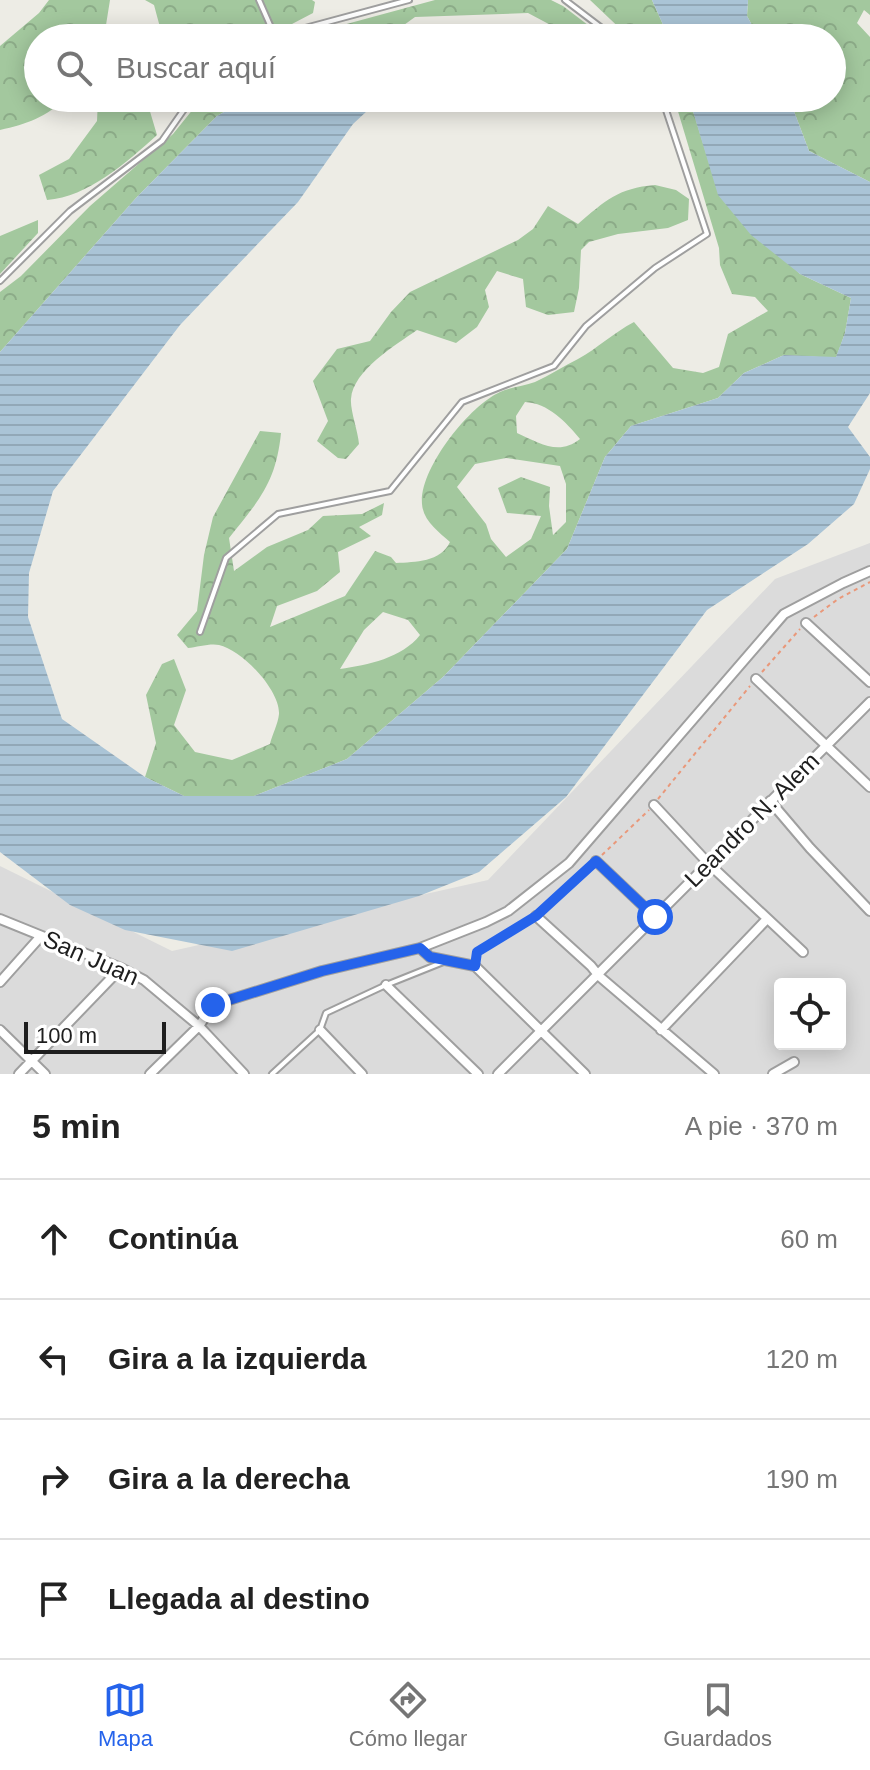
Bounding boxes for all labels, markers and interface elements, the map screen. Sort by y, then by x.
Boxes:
search box [24,24,846,112]
icon: search [52,46,96,90]
text: Buscar aquí [116,51,276,84]
street label: Leandro N. Alem [679,747,824,892]
route start [637,899,673,935]
street label: San Juan [39,925,143,991]
map controls [774,978,846,1050]
button: locate [774,978,846,1050]
route end [195,987,231,1023]
scale bar [24,1018,166,1054]
text: 100 m [36,1023,97,1048]
text: 5 min [32,1107,121,1145]
text: A pie · 370 m [685,1111,838,1141]
icon: ahead [32,1217,76,1261]
text: Continúa [108,1222,238,1255]
text: 60 m [780,1224,838,1254]
icon: left [32,1337,76,1381]
text: Gira a la izquierda [108,1342,366,1375]
text: 120 m [766,1344,838,1374]
icon: right [32,1457,76,1501]
text: Gira a la derecha [108,1462,350,1495]
text: 190 m [766,1464,838,1494]
icon: arrive [32,1577,76,1621]
text: Llegada al destino [108,1582,370,1615]
tab: Mapa [98,1678,153,1752]
tab: Cómo llegar [349,1678,467,1752]
tab: Guardados [663,1678,772,1752]

